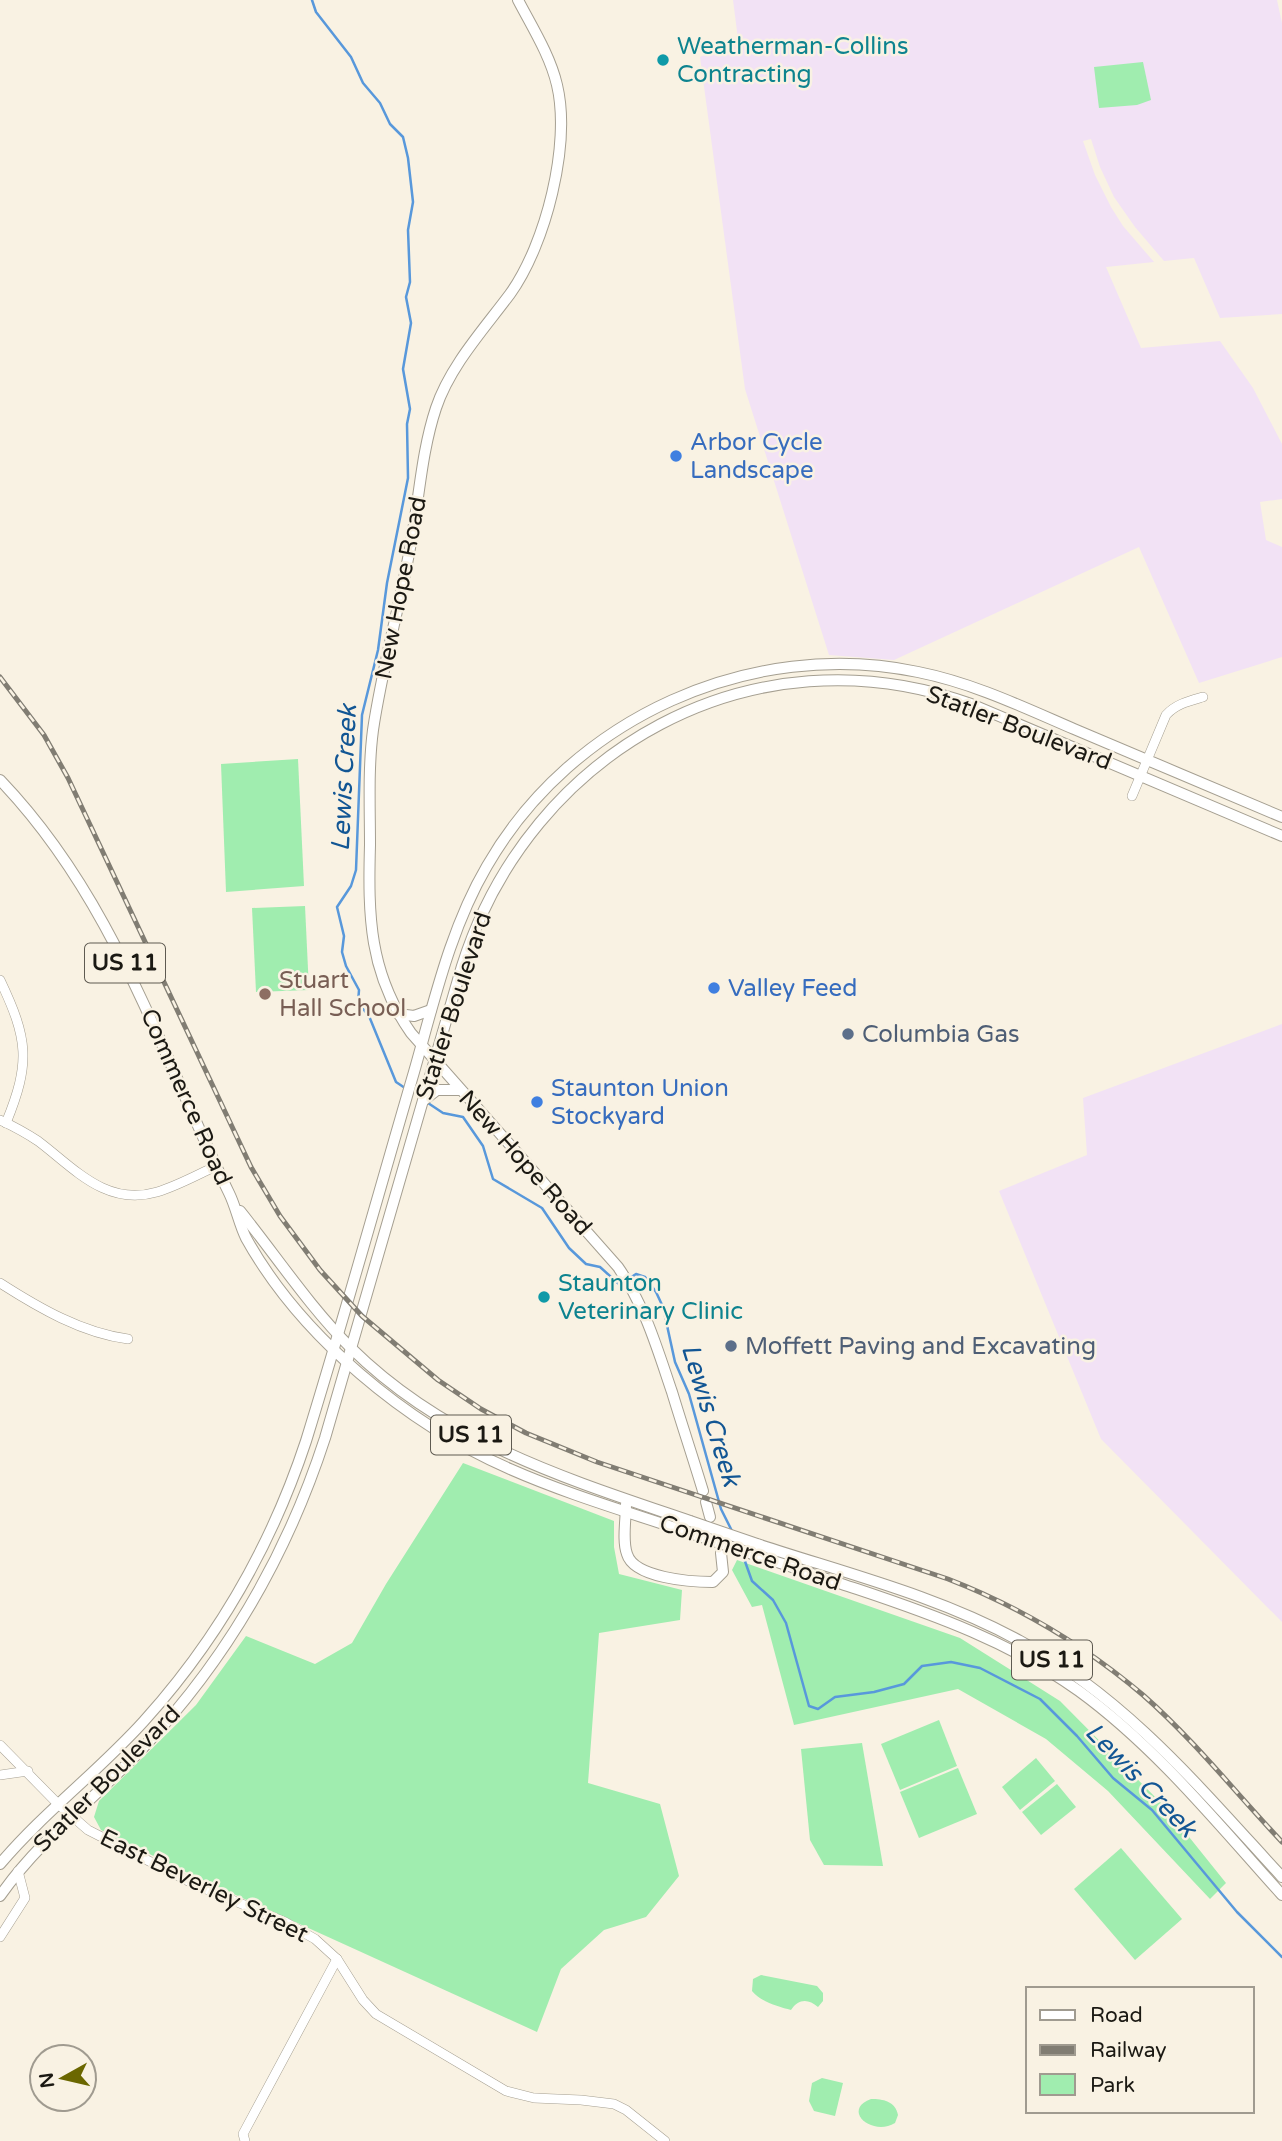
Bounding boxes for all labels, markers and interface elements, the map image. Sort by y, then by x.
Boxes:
place label: Weatherman-Collins Contracting [677,32,908,89]
marker: Weatherman-Collins Contracting [655,52,671,68]
place label: Arbor Cycle Landscape [690,428,823,485]
marker: Arbor Cycle Landscape [668,448,684,464]
street label: New Hope Road [369,494,433,682]
street label: Statler Boulevard [922,679,1116,777]
water label: Lewis Creek [325,702,363,852]
street label: Statler Boulevard [410,908,498,1104]
road number: US 11 [85,944,165,982]
place label: Stuart Hall School [279,966,406,1023]
place label: Valley Feed [728,974,857,1003]
marker: Valley Feed [706,980,722,996]
marker: Stuart Hall School [257,986,273,1002]
street label: Commerce Road [134,1004,238,1190]
place label: Columbia Gas [862,1020,1020,1049]
marker: Columbia Gas [840,1026,856,1042]
place label: Staunton Union Stockyard [551,1074,729,1131]
street label: New Hope Road [452,1084,598,1242]
marker: Staunton Union Stockyard [529,1094,545,1110]
place label: Staunton Veterinary Clinic [558,1269,743,1326]
marker: Staunton Veterinary Clinic [536,1289,552,1305]
place label: Moffett Paving and Excavating [745,1332,1096,1361]
marker: Moffett Paving and Excavating [723,1338,739,1354]
water label: Lewis Creek [675,1340,748,1492]
road number: US 11 [431,1416,511,1454]
street label: Commerce Road [655,1508,845,1598]
road number: US 11 [1012,1640,1092,1680]
street label: Statler Boulevard [27,1699,187,1859]
water label: Lewis Creek [1079,1716,1204,1845]
street label: East Beverley Street [95,1823,313,1949]
legend [1026,1987,1254,2113]
text: Road [1090,2003,1143,2028]
text: Railway [1090,2038,1167,2063]
north arrow [28,2043,98,2113]
text: N [35,2071,59,2089]
text: Park [1090,2073,1135,2098]

